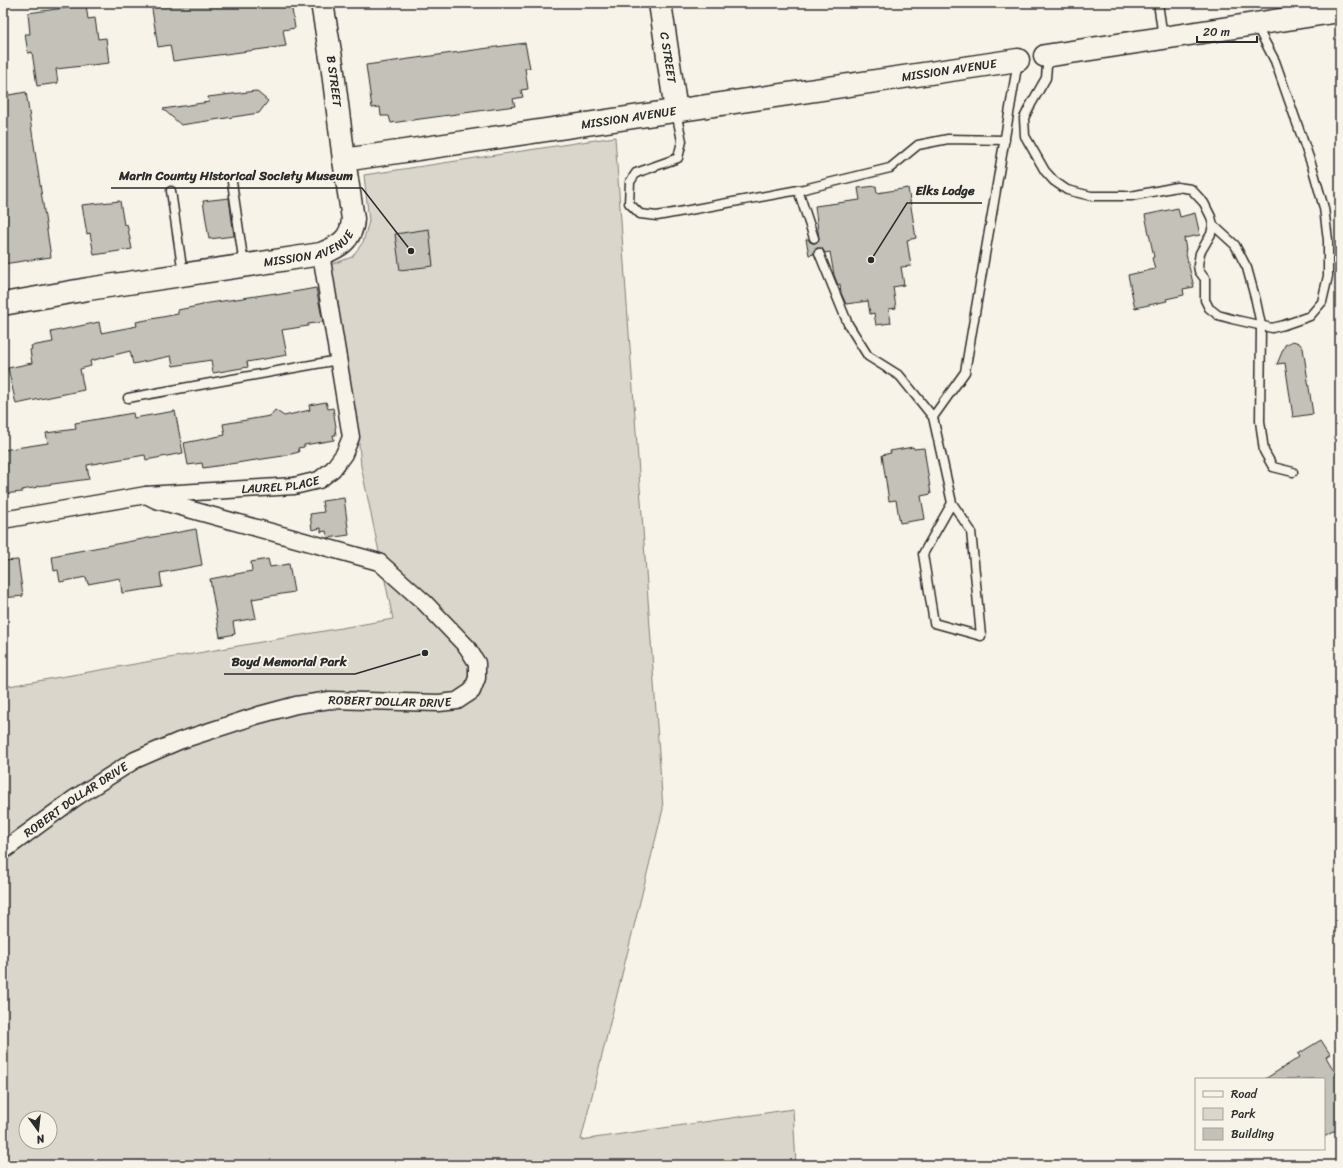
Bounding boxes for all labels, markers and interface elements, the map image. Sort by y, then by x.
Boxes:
scale bar [1197,18,1257,44]
text: 20 m [1203,21,1230,43]
street label: C STREET [653,30,683,85]
street label: MISSION AVENUE [900,52,999,88]
street label: B STREET [320,54,348,108]
street label: MISSION AVENUE [579,100,679,136]
callout: Marin County Historical Society Museum [111,163,362,188]
text: Marin County Historical Society Museum [118,164,353,187]
callout: Elks Lodge [907,178,982,203]
text: Elks Lodge [915,179,975,202]
street label: MISSION AVENUE [262,225,361,273]
street label: LAUREL PLACE [241,469,323,500]
callout: Boyd Memorial Park [224,649,355,674]
text: Boyd Memorial Park [231,650,348,673]
street label: ROBERT DOLLAR DRIVE [328,689,454,714]
street label: ROBERT DOLLAR DRIVE [19,755,134,843]
legend [1195,1078,1325,1150]
text: Road [1231,1083,1258,1105]
text: Park [1231,1103,1256,1125]
north arrow [18,1110,58,1150]
text: Building [1231,1123,1274,1145]
text: N [34,1129,48,1149]

